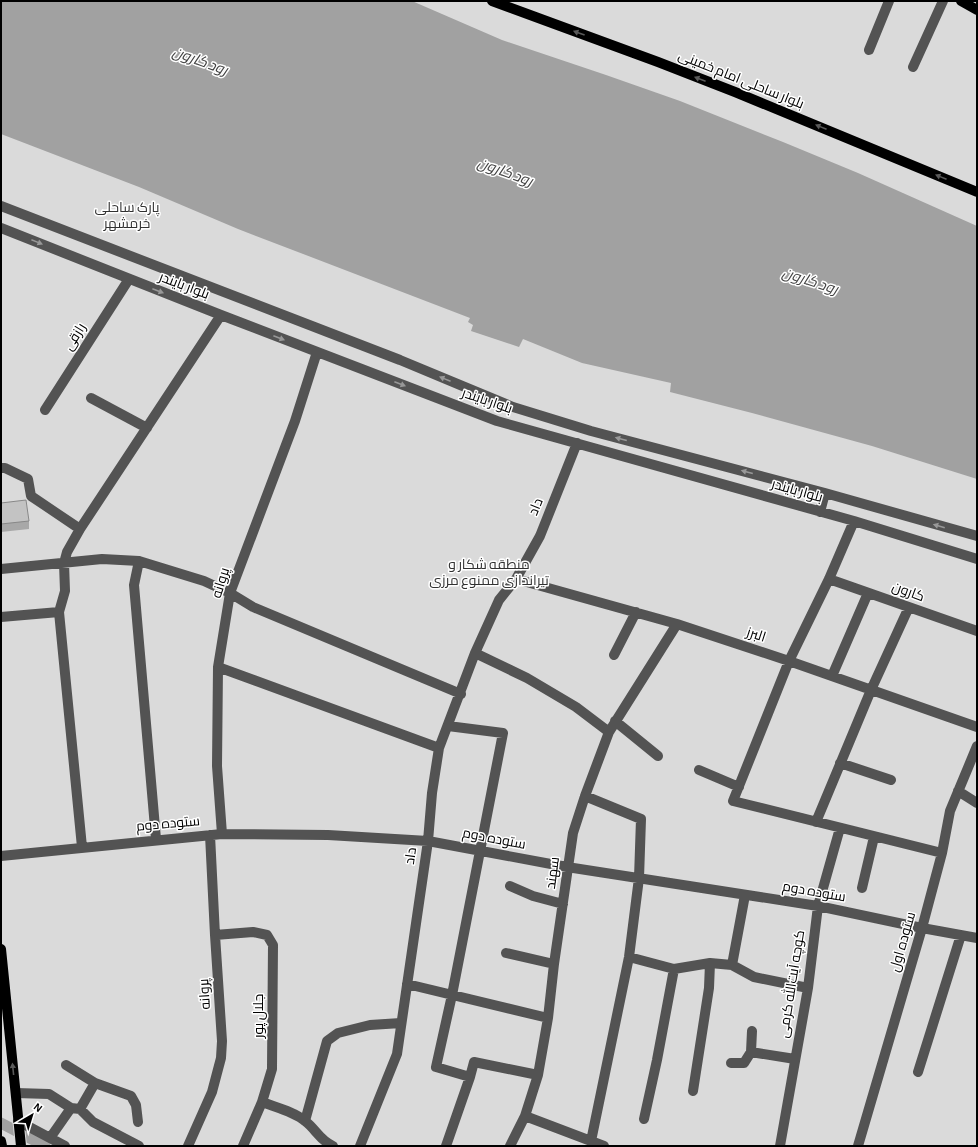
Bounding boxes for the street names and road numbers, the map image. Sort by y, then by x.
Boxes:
street label: بلوار ساحلی امام خمینی [675,48,806,113]
street label: بلوار بایندر [156,270,211,302]
street label: رازقی [61,321,89,353]
street label: بلوار بایندر [459,385,514,416]
street label: بلوار بایندر [769,477,824,505]
street label: داد [526,496,546,518]
street label: پروانه [210,566,234,601]
street label: کارون [890,580,926,604]
street label: البرز [744,625,767,645]
street label: ستوده دوم [135,814,201,836]
street label: ستوده دوم [461,826,527,854]
street label: داد [403,846,419,866]
street label: سهند [544,856,562,890]
street label: ستوده دوم [781,880,847,906]
street label: ستوده اول [888,910,919,974]
street label: کوچه آیت‌الله کرمی [774,929,809,1039]
street label: پروانه [197,978,215,1010]
street label: جلال پور [252,994,268,1039]

